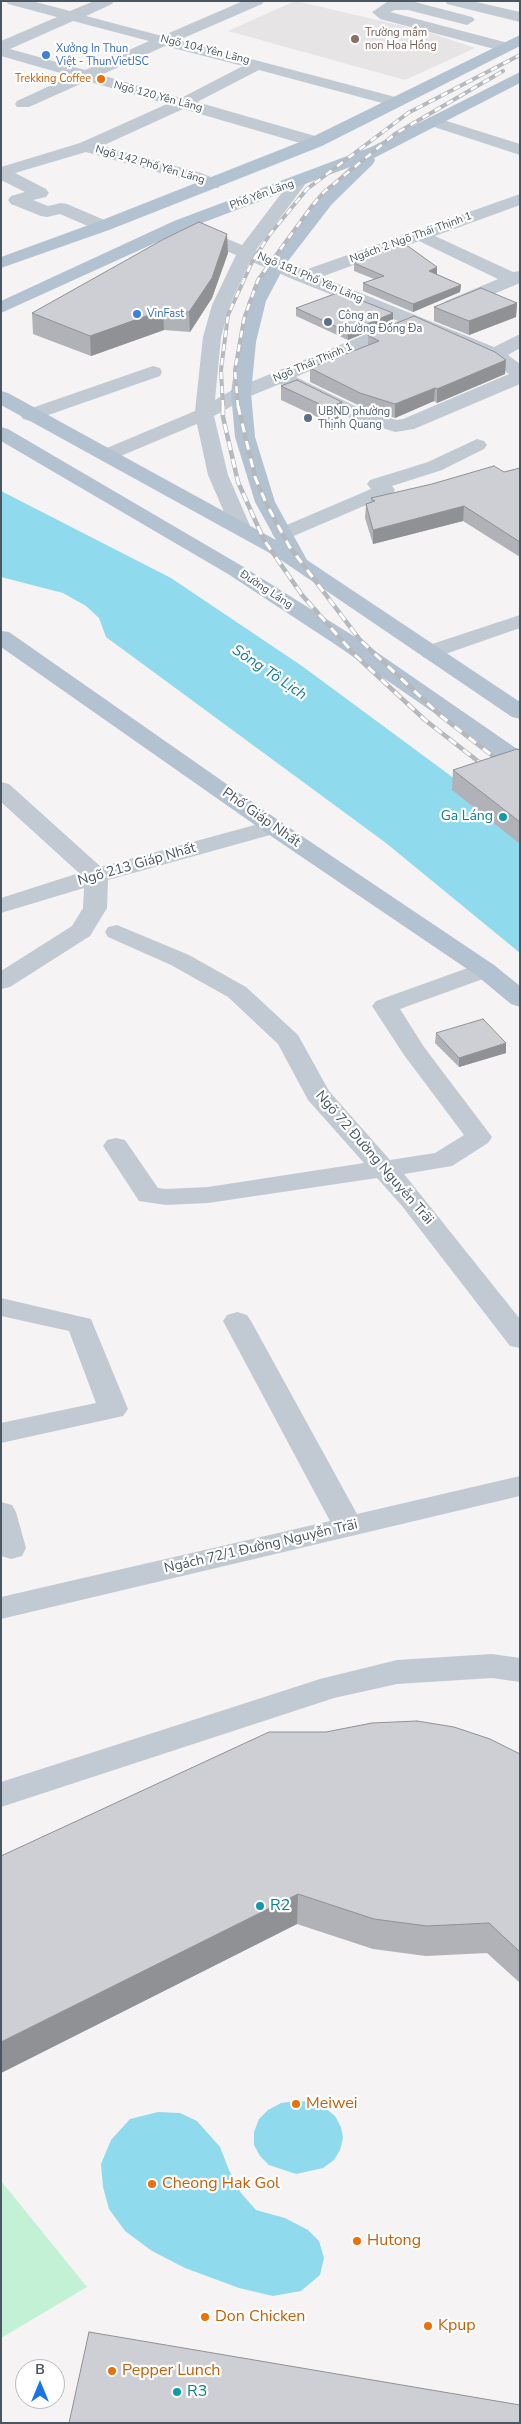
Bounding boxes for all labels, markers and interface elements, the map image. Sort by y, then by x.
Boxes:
place label: Trường mầm non Hoa Hồng [365,26,437,52]
street label: Ngõ 104 Yên Lãng [159,33,251,67]
marker: Trường mầm non Hoa Hồng [349,33,361,45]
place label: Xưởng In Thun Việt - ThunVietJSC [56,42,149,68]
marker: Xưởng In Thun Việt - ThunVietJSC [40,49,52,61]
place label: Trekking Coffee [15,72,91,86]
marker: Trekking Coffee [95,73,107,85]
street label: Ngõ 120 Yên Lãng [112,79,204,115]
street label: Ngõ 142 Phố Yên Lãng [94,143,206,187]
street label: Phố Yên Lãng [228,177,296,213]
street label: Ngách 2 Ngõ Thái Thịnh 1 [348,210,474,266]
street label: Ngõ 181 Phố Yên Lãng [255,250,365,306]
place label: VinFast [147,307,184,321]
marker: VinFast [131,308,143,320]
place label: Công an phường Đống Đa [338,309,422,335]
marker: Công an phường Đống Đa [322,316,334,328]
street label: Ngõ Thái Thịnh 1 [271,340,355,386]
place label: UBND phường Thịnh Quang [318,405,390,431]
marker: UBND phường Thịnh Quang [302,412,314,424]
street label: Đường Láng [237,568,295,612]
water label: Sông Tô Lịch [228,642,310,704]
street label: Phố Giáp Nhất [219,785,303,851]
place label: Ga Láng [441,809,493,825]
marker: Ga Láng [497,811,509,823]
street label: Ngõ 213 Giáp Nhất [76,840,198,890]
street label: Ngõ 72 Đường Nguyễn Trãi [311,1088,437,1228]
street label: Ngách 72/1 Đường Nguyễn Trãi [163,1517,359,1577]
place label: R2 [270,1896,290,1916]
marker: R2 [254,1900,266,1912]
place label: Meiwei [306,2094,357,2114]
marker: Meiwei [290,2098,302,2110]
place label: Cheong Hak Gol [162,2174,280,2194]
marker: Cheong Hak Gol [146,2178,158,2190]
place label: Hutong [367,2231,421,2251]
marker: Hutong [351,2235,363,2247]
place label: Don Chicken [215,2307,305,2327]
marker: Don Chicken [199,2311,211,2323]
place label: Kpup [438,2316,476,2336]
marker: Kpup [422,2320,434,2332]
north arrow [15,2359,65,2409]
text: B [35,2360,45,2379]
place label: Pepper Lunch [122,2361,220,2381]
marker: Pepper Lunch [106,2365,118,2377]
place label: R3 [187,2382,207,2402]
marker: R3 [171,2386,183,2398]

